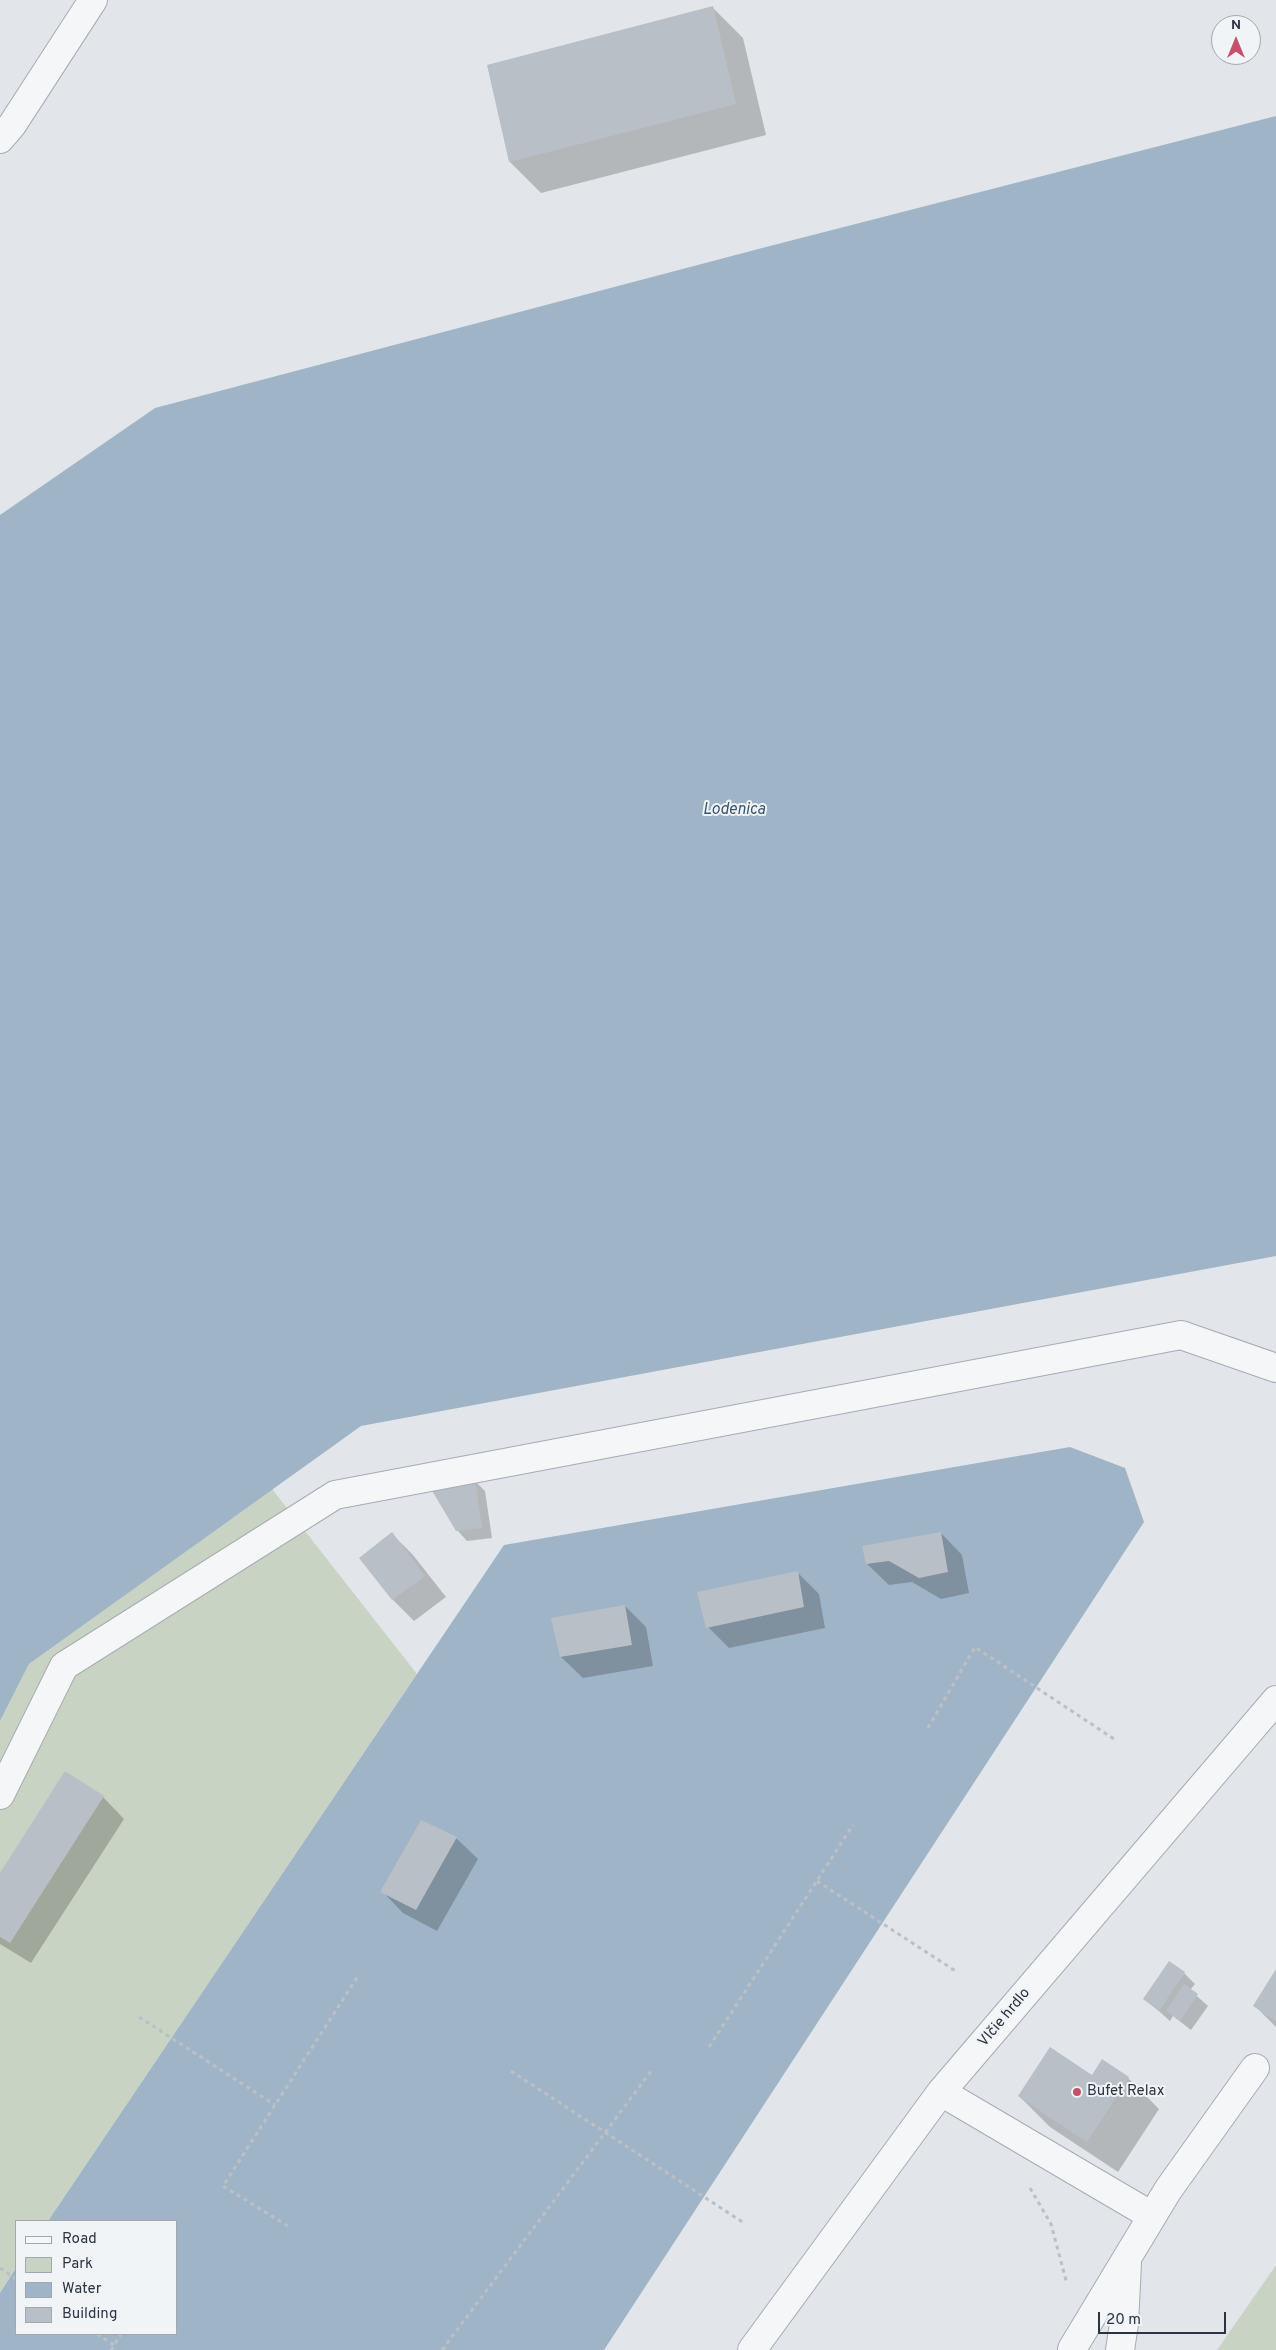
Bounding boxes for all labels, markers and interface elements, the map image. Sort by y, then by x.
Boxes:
north arrow [1211,15,1261,65]
text: N [1231,17,1241,34]
water label: Lodenica [703,801,765,821]
street label: Vlčie hrdlo [975,1985,1035,2051]
place label: Bufet Relax [1087,2083,1164,2101]
marker: Bufet Relax [1071,2086,1083,2098]
legend [15,2220,178,2335]
text: Road [62,2230,97,2249]
text: Park [62,2255,93,2274]
text: Water [62,2280,101,2299]
scale bar [1101,2302,1228,2334]
text: Building [62,2305,117,2324]
text: 20 m [1106,2311,1141,2330]

